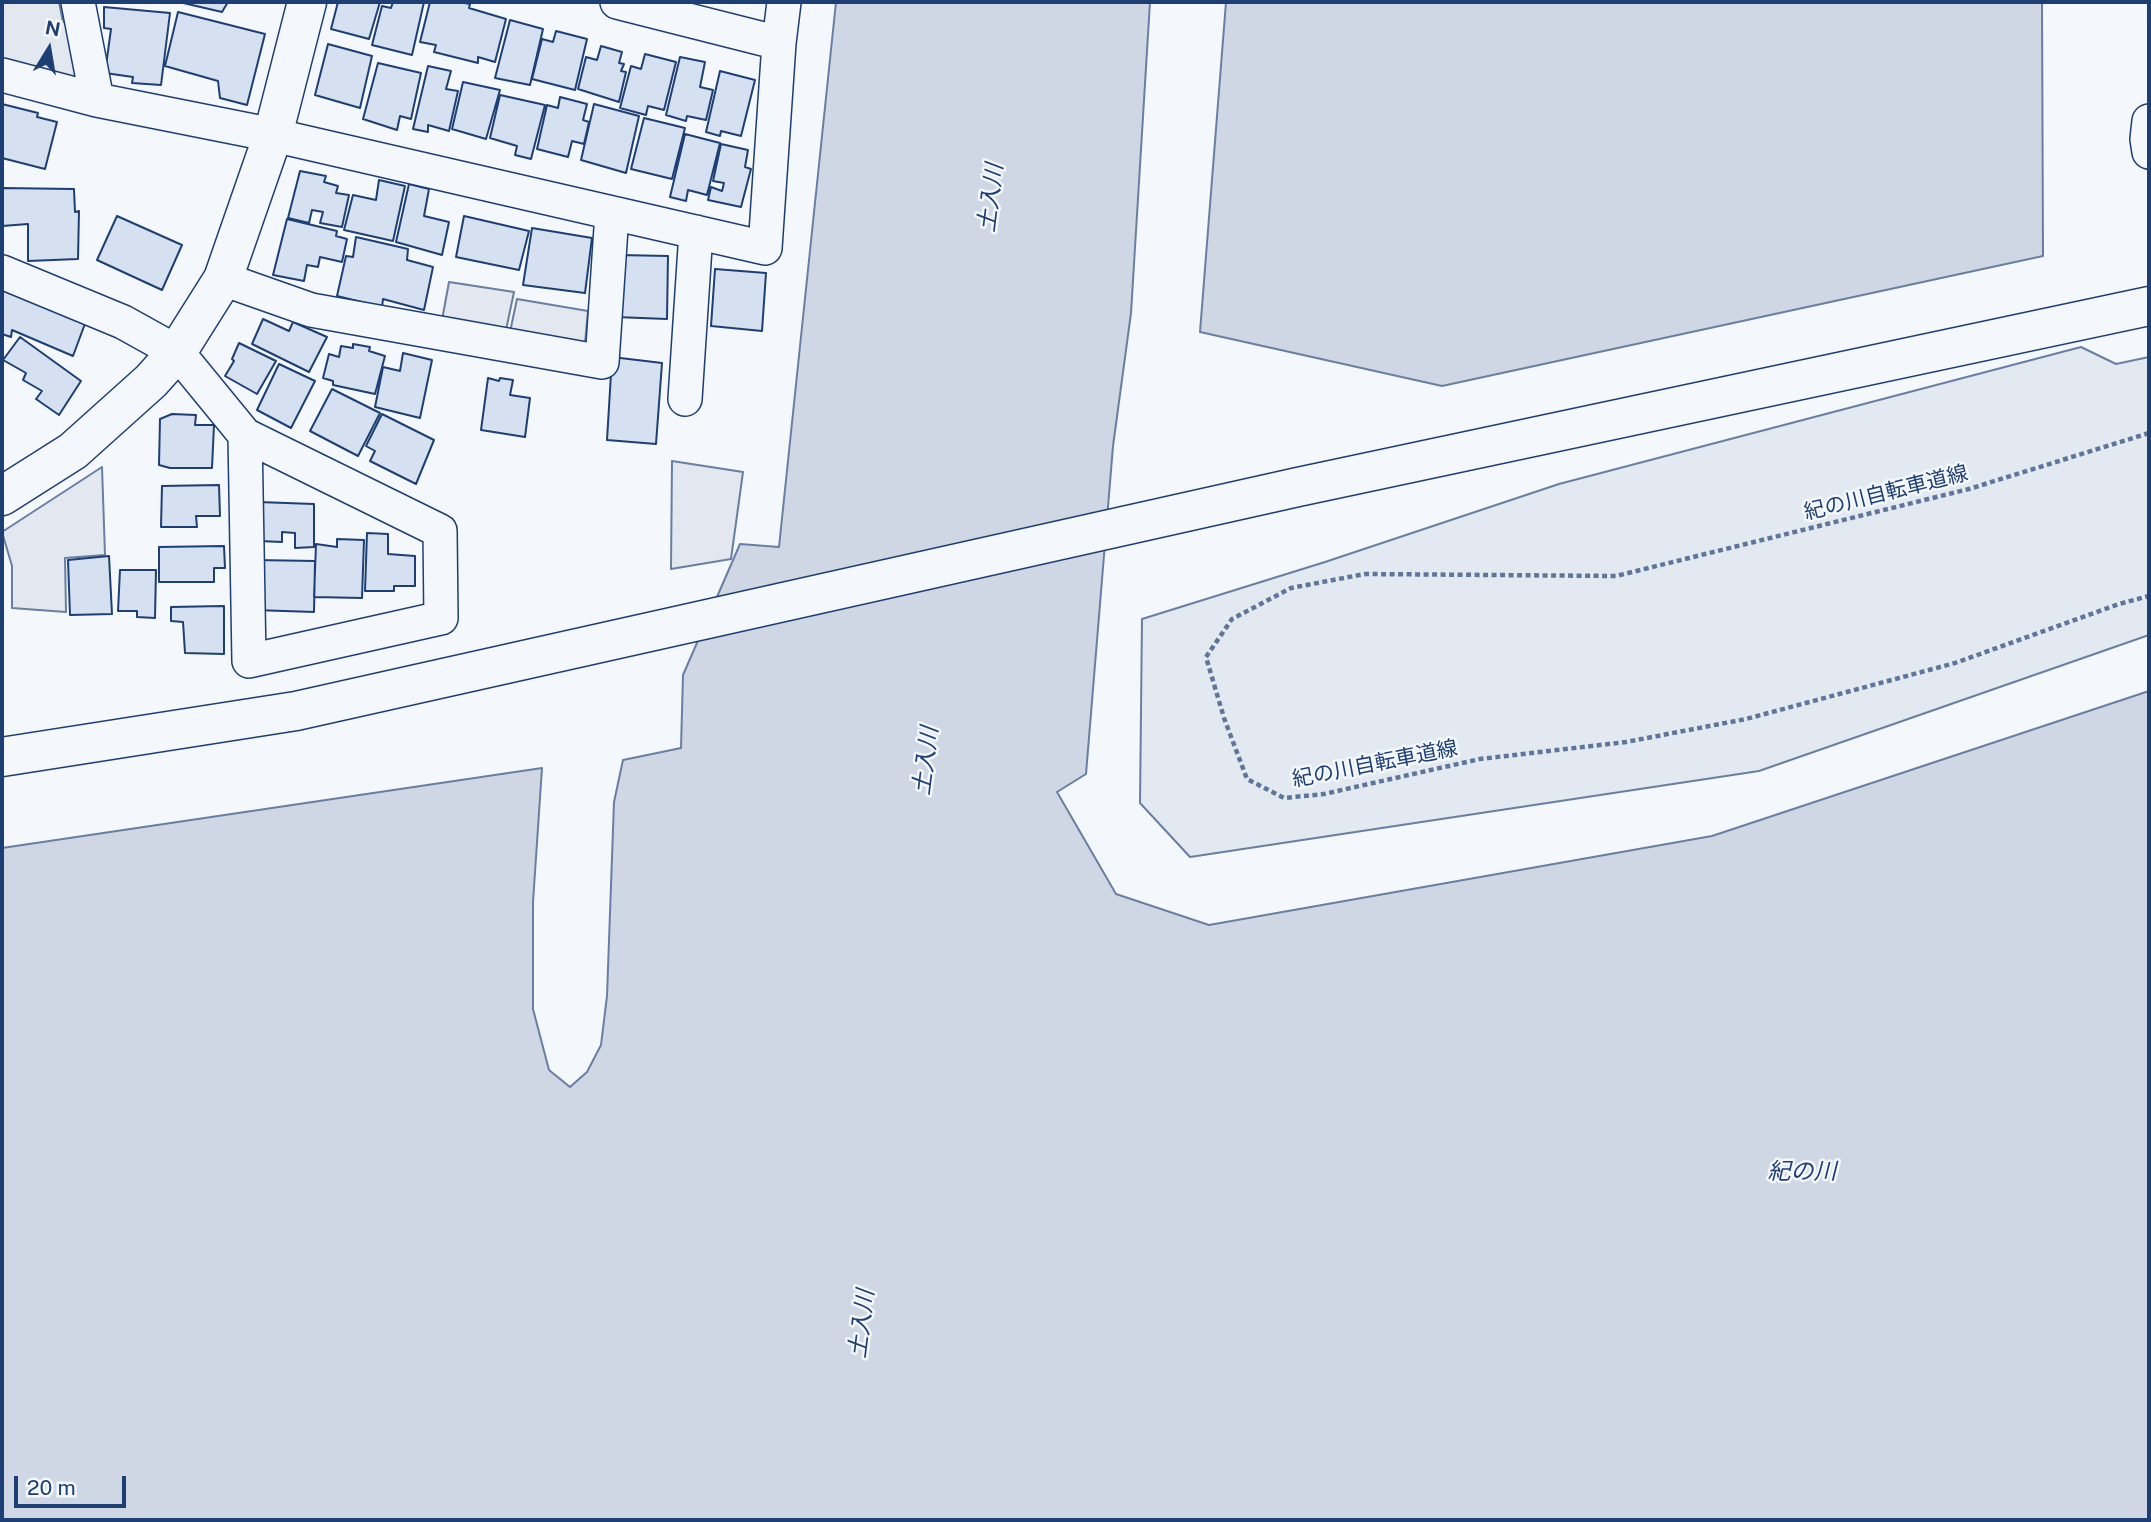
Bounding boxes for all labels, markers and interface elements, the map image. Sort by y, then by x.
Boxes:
north arrow [14,14,84,84]
text: N [44,16,62,41]
water label: 土入川 [973,162,1009,234]
street label: 紀の川自転車道線 [1801,460,1971,526]
water label: 土入川 [908,725,944,797]
street label: 紀の川自転車道線 [1290,736,1460,792]
water label: 紀の川 [1768,1158,1836,1186]
water label: 土入川 [844,1288,880,1360]
scale bar [18,1462,130,1506]
text: 20 m [27,1475,76,1500]

